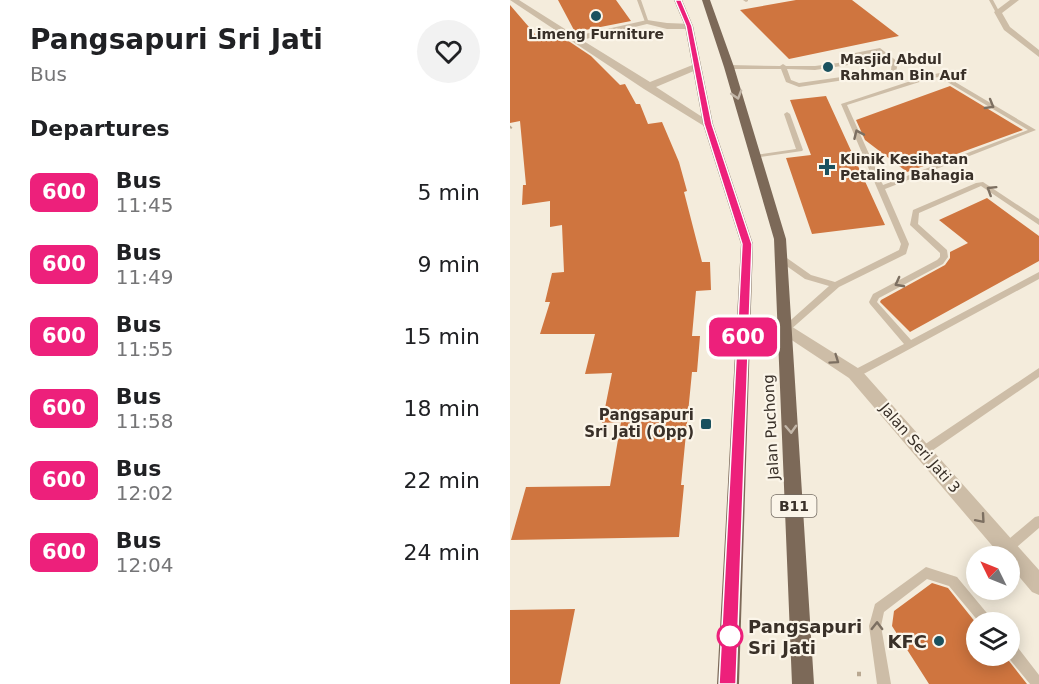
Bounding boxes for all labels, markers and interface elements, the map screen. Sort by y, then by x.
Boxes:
marker: Limeng Furniture [589,9,603,23]
button: heart [417,20,480,83]
text: Pangsapuri Sri Jati [30,23,323,56]
place label: Limeng Furniture [528,26,664,42]
place label: Masjid Abdul Rahman Bin Auf [840,51,967,83]
marker: Masjid Abdul Rahman Bin Auf [821,60,835,74]
text: Bus [30,62,67,86]
one-way arrow [730,90,742,100]
one-way arrow [984,98,995,109]
text: Departures [30,116,170,141]
one-way arrow [853,130,865,141]
place label: Klinik Kesihatan Petaling Bahagia [840,151,974,183]
marker: Klinik Kesihatan Petaling Bahagia [818,158,836,176]
text: Bus [116,168,161,193]
text: 600 [42,180,86,204]
text: 5 min [418,180,480,205]
one-way arrow [987,185,997,197]
text: 11:45 [116,193,173,217]
text: Bus [116,240,161,265]
text: 600 [42,252,86,276]
text: 9 min [418,252,480,277]
text: 11:49 [116,265,173,289]
one-way arrow [895,276,906,288]
text: Bus [116,312,161,337]
line badge: 600 [708,318,778,356]
text: 600 [42,324,86,348]
text: 15 min [404,324,480,349]
text: 600 [721,325,765,349]
text: 11:55 [116,337,173,361]
one-way arrow [828,353,839,364]
street label: Jalan Puchong [759,374,783,481]
text: Bus [116,384,161,409]
text: 600 [42,396,86,420]
text: 18 min [404,396,480,421]
street label: Jalan Seri Jati 3 [875,399,964,497]
place label: Pangsapuri Sri Jati (Opp) [584,406,694,441]
text: 11:58 [116,409,173,433]
marker: Pangsapuri Sri Jati (Opp) [699,417,713,431]
one-way arrow [784,425,797,434]
text: Bus [116,456,161,481]
text: 600 [42,468,86,492]
text: 22 min [404,468,480,493]
text: 12:02 [116,481,173,505]
road number: B11 [772,495,816,517]
one-way arrow [974,512,985,522]
text: Bus [116,528,161,553]
text: 600 [42,540,86,564]
text: 24 min [404,540,480,565]
north arrow [966,546,1020,600]
map controls [966,546,1020,666]
text: 12:04 [116,553,173,577]
button: layers [966,612,1020,666]
place label: Pangsapuri Sri Jati [748,616,862,658]
one-way arrow [871,622,883,631]
marker: Pangsapuri Sri Jati [717,623,743,649]
place label: KFC [888,631,927,652]
marker: KFC [932,634,946,648]

